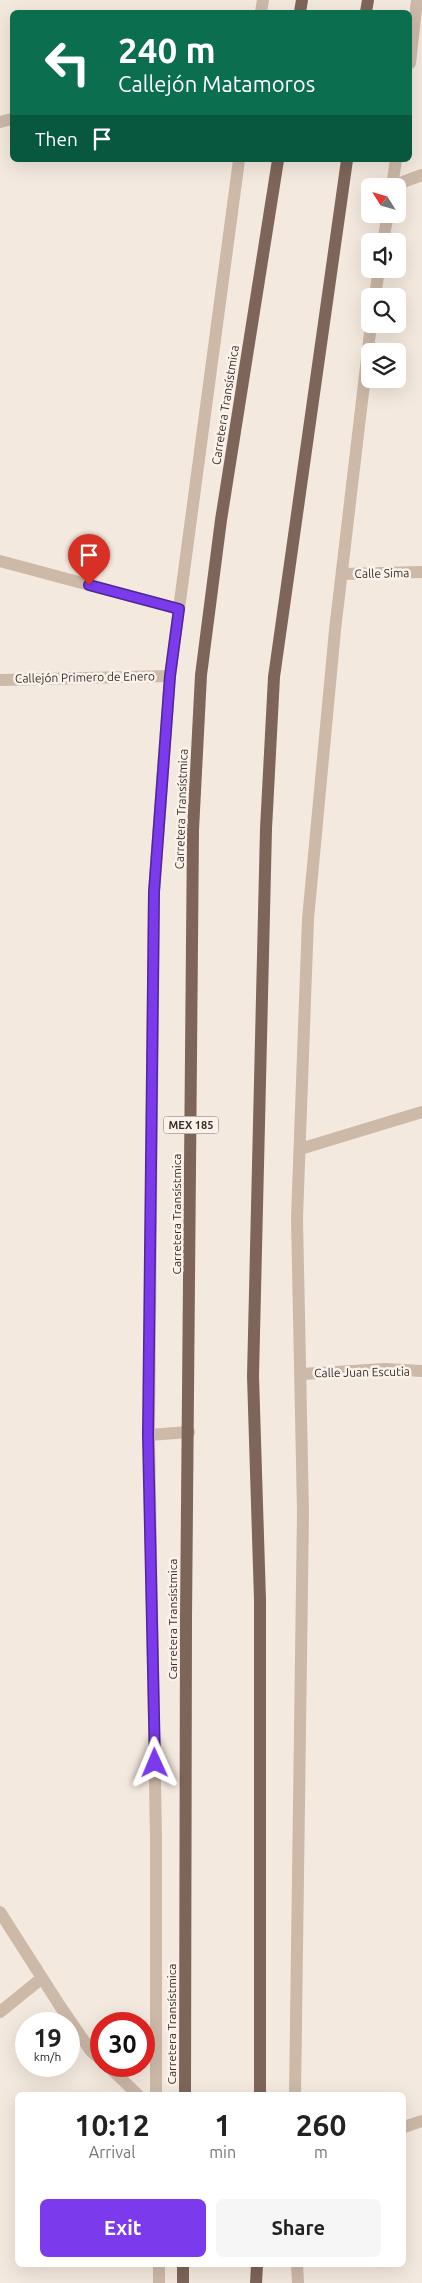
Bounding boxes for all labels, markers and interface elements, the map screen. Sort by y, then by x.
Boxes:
icon: left [35,30,100,95]
text: 240 m [118,30,216,70]
text: Callejón Matamoros [118,71,315,96]
icon: arrive [88,125,116,153]
text: Then [35,128,78,150]
north arrow [361,178,406,222]
map controls [361,178,406,388]
button: sound [361,233,406,278]
button: search [361,288,406,333]
button: layers [361,343,406,388]
street label: Carretera Transístmica [209,344,241,466]
pin [68,534,110,585]
icon: arrive [75,541,103,569]
street label: Calle Sima [354,566,410,580]
street label: Callejón Primero de Enero [15,669,155,685]
street label: Carretera Transístmica [172,748,190,870]
road number: MEX 185 [164,1116,218,1134]
street label: Carretera Transístmica [170,1154,183,1274]
street label: Calle Juan Escutia [314,1365,410,1379]
street label: Carretera Transístmica [166,1559,179,1679]
position arrow [128,1736,180,1788]
street label: Carretera Transístmica [165,1964,178,2084]
speed limit sign: 30 [90,2012,155,2077]
text: 19 [33,2024,62,2052]
text: km/h [34,2050,61,2063]
text: 10:12 [75,2108,150,2142]
text: 1 [214,2108,231,2142]
text: 260 [296,2108,346,2142]
text: Arrival [89,2143,135,2161]
text: min [209,2143,236,2161]
text: m [314,2143,328,2161]
button: Exit [40,2199,206,2257]
button: Share [216,2199,381,2257]

